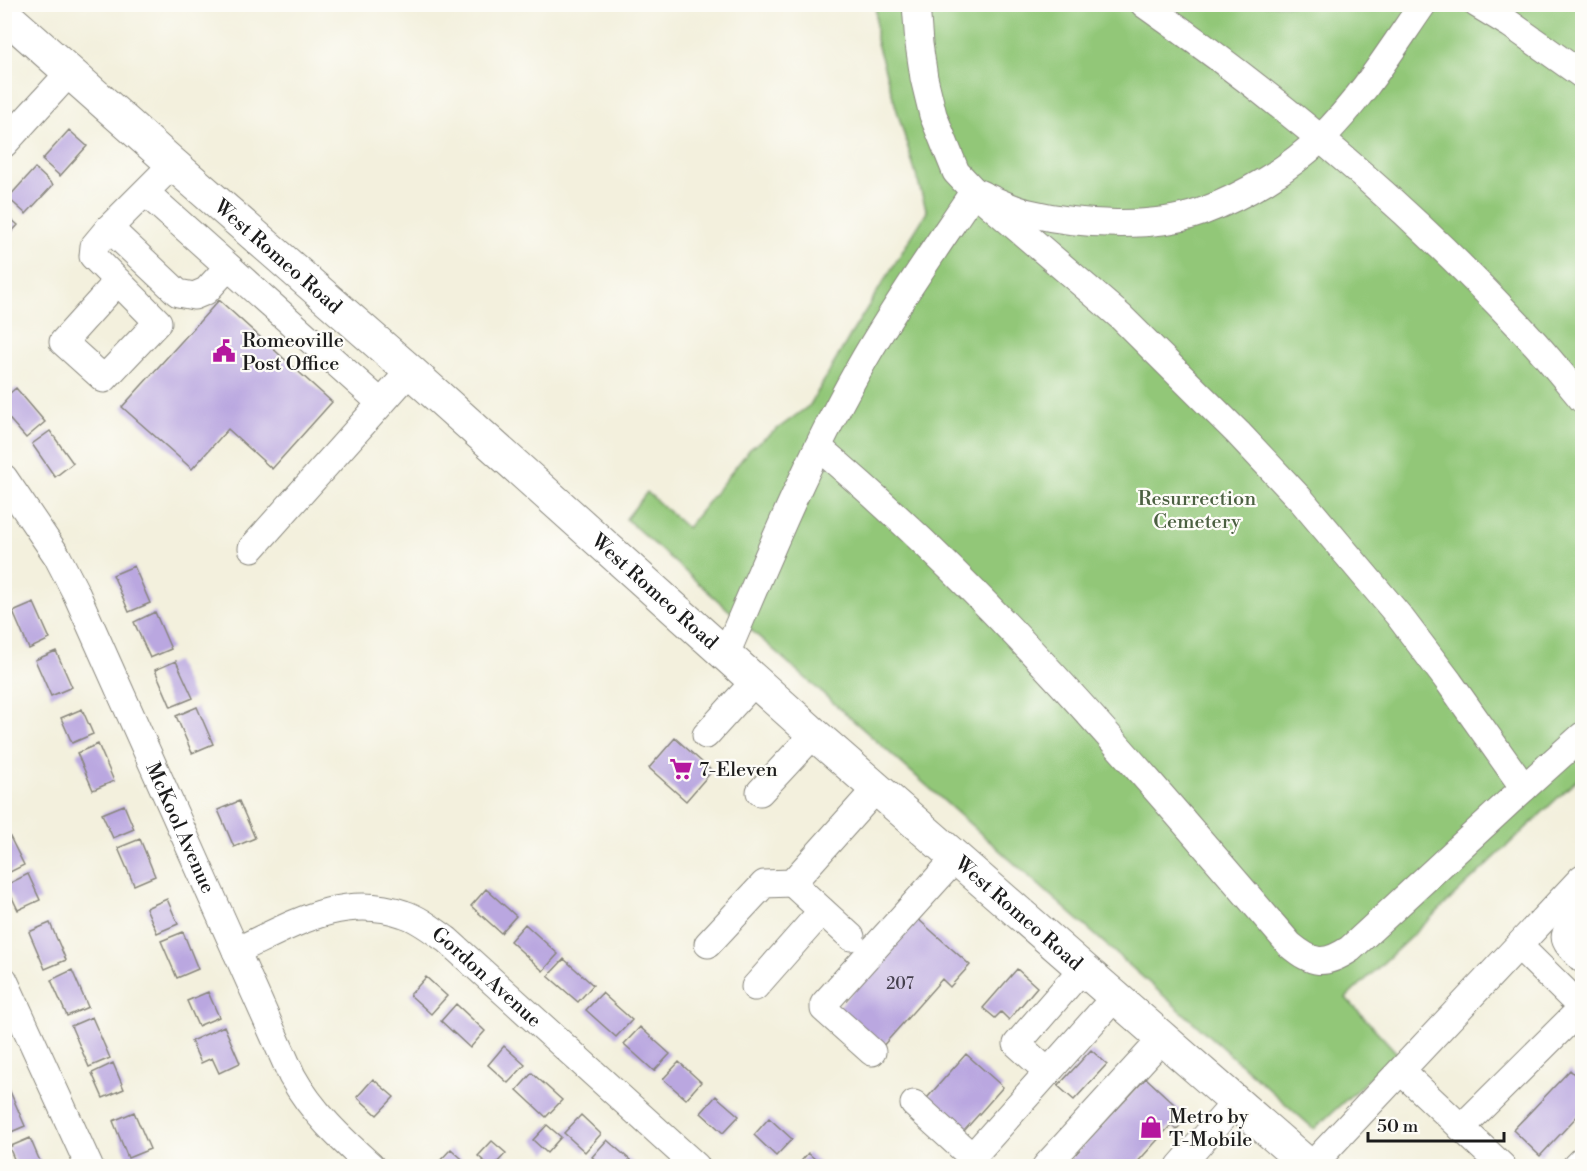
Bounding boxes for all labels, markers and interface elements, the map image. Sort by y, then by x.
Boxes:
street label: West Romeo Road [208,194,347,320]
place label: Romeoville Post Office [242,329,344,377]
public building icon: Romeoville Post Office [211,338,237,364]
park label: Resurrection Cemetery [1138,487,1256,535]
street label: West Romeo Road [585,528,723,656]
supermarket icon: 7-Eleven [668,756,694,782]
place label: 7-Eleven [699,758,778,783]
street label: McKool Avenue [139,759,220,898]
street label: West Romeo Road [948,851,1088,977]
street label: Gordon Avenue [426,922,546,1034]
house number: 207 [886,974,914,994]
place label: Metro by T-Mobile [1169,1105,1252,1153]
scale bar [1368,1105,1504,1143]
shop icon: Metro by T-Mobile [1138,1114,1164,1140]
text: 50 m [1377,1115,1419,1138]

